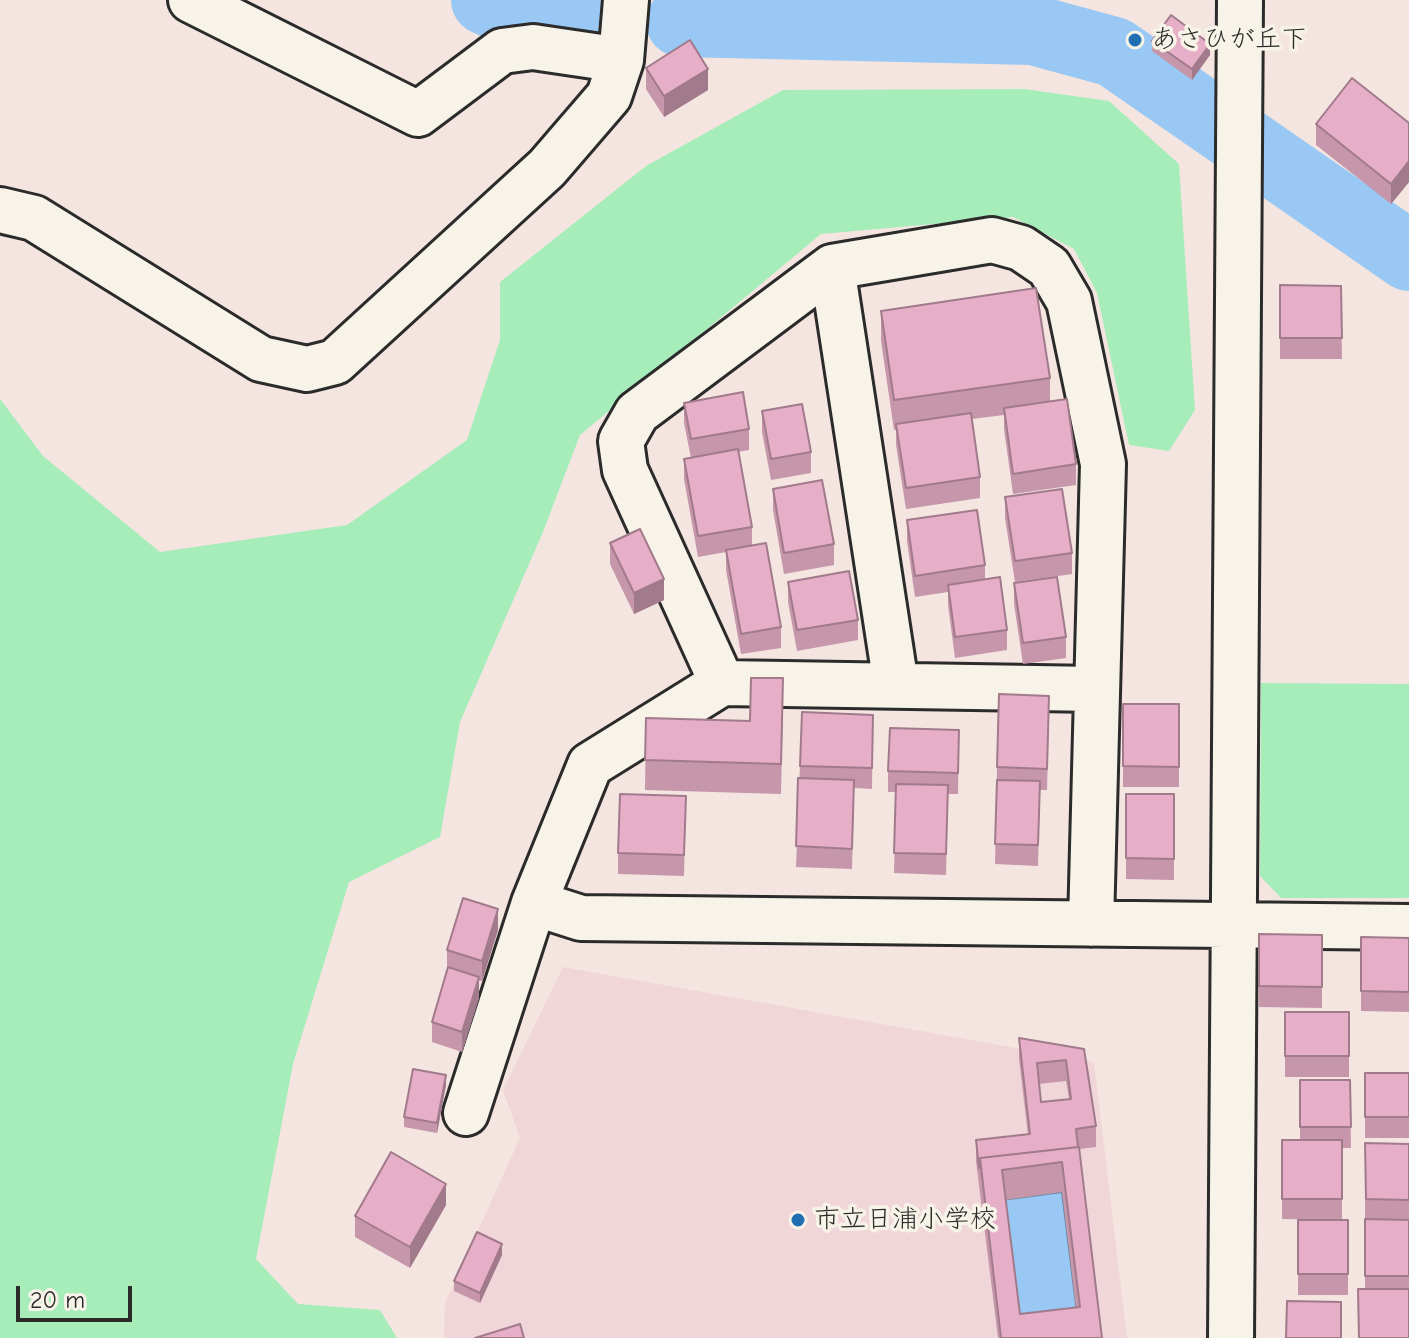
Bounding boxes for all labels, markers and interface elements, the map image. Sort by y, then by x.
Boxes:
place label: あさひが丘下 [1151,24,1307,56]
marker: あさひが丘下 [1126,31,1144,49]
place label: 市立日浦小学校 [814,1204,996,1236]
marker: 市立日浦小学校 [789,1211,807,1229]
scale bar [20,1270,136,1320]
text: 20 m [30,1286,85,1314]

